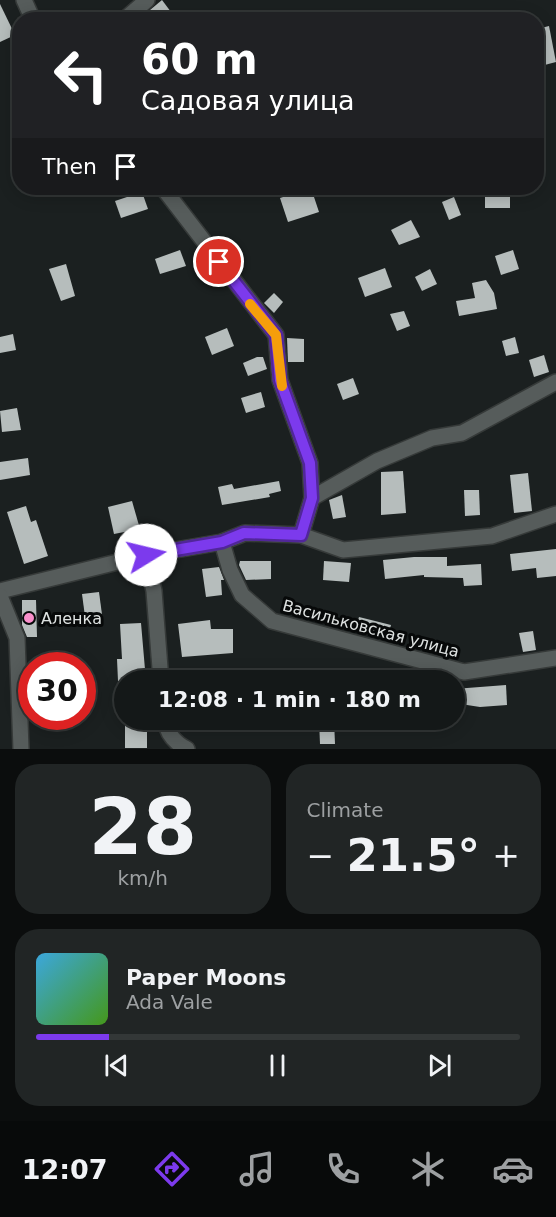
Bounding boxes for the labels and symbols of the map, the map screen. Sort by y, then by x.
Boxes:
pin [193,236,244,287]
position arrow [114,523,178,587]
street label: Васильковская улица [280,596,461,661]
place label: Аленка [41,609,102,628]
marker: Аленка [22,611,36,625]
speed limit sign: 30 [18,652,96,730]

